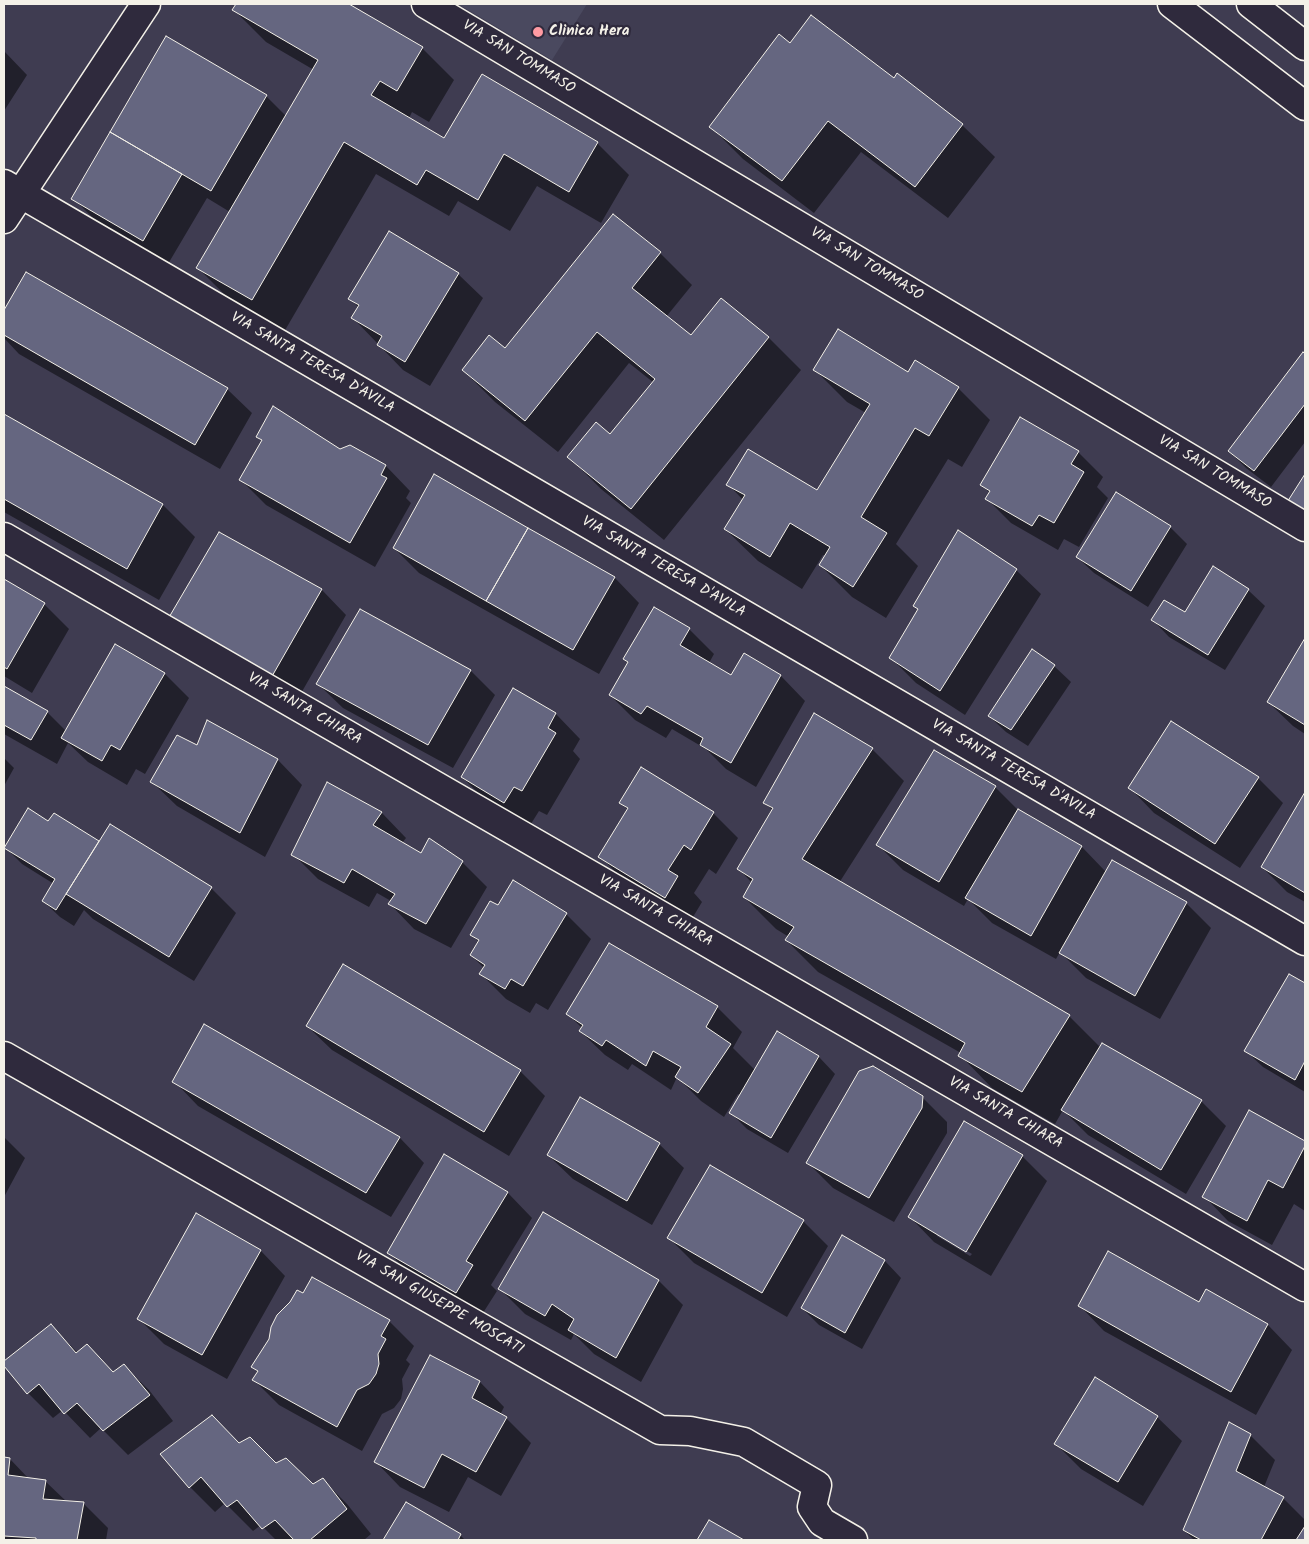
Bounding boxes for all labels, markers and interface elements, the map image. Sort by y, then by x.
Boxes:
street label: VIA SAN TOMMASO [458,17,578,99]
place label: Clinica Hera [549,23,629,41]
marker: Clinica Hera [531,25,545,39]
street label: VIA SAN TOMMASO [806,224,926,306]
street label: VIA SANTA TERESA D'AVILA [227,310,397,418]
street label: VIA SAN TOMMASO [1154,432,1274,514]
street label: VIA SANTA TERESA D'AVILA [578,514,748,622]
street label: VIA SANTA CHIARA [244,670,364,750]
street label: VIA SANTA TERESA D'AVILA [928,717,1098,825]
street label: VIA SANTA CHIARA [595,872,715,952]
street label: VIA SANTA CHIARA [945,1074,1065,1154]
street label: VIA SAN GIUSEPPE MOSCATI [352,1248,526,1360]

